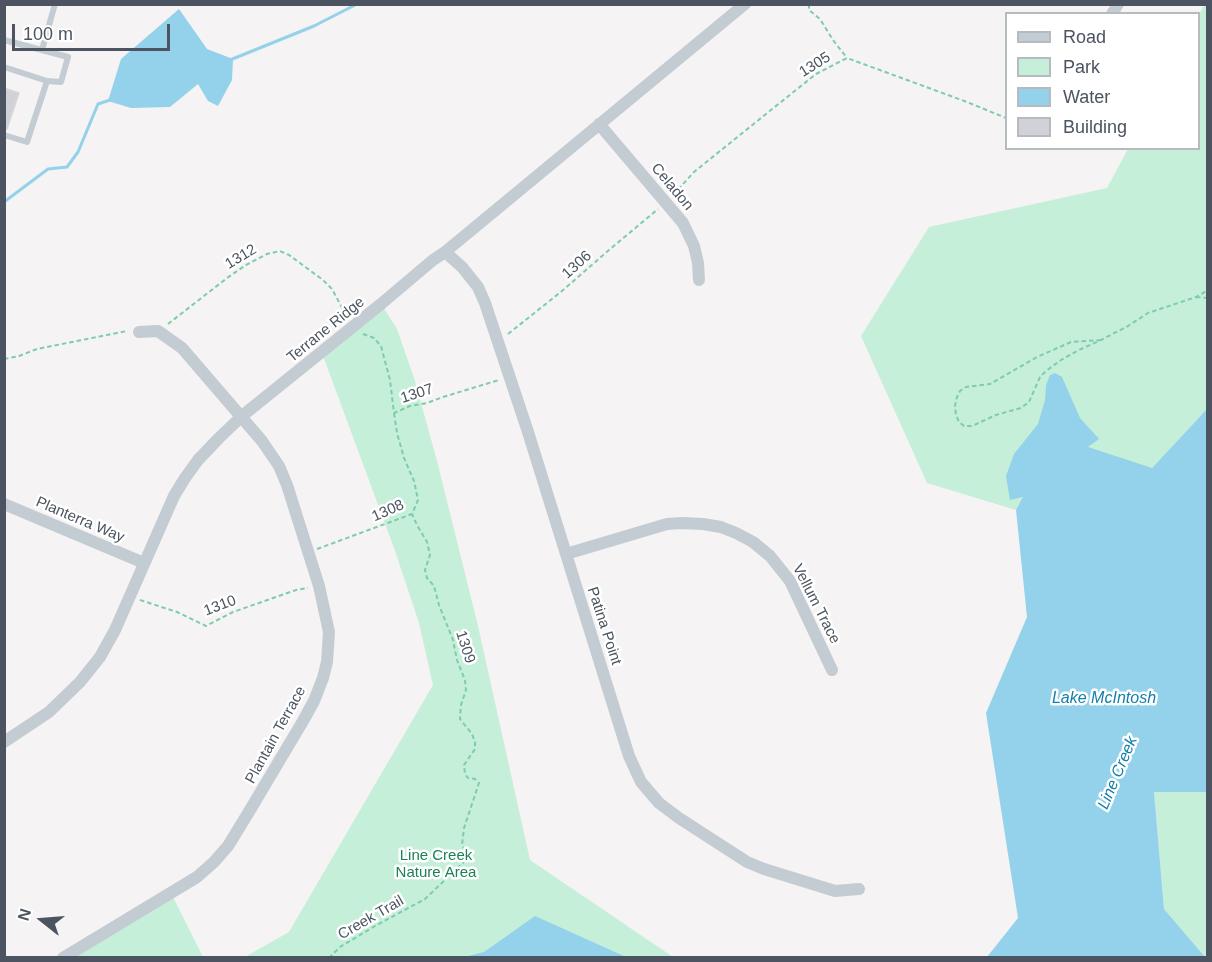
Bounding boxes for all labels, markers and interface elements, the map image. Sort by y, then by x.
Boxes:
scale bar [15,12,172,50]
legend [1005,12,1200,150]
text: 100 m [23,24,73,44]
text: Road [1063,27,1106,47]
street label: 1305 [796,49,834,81]
text: Park [1063,57,1100,77]
text: Water [1063,87,1110,107]
text: Building [1063,117,1127,137]
street label: Celadon [647,160,697,214]
street label: 1312 [222,241,260,273]
street label: 1306 [559,247,595,283]
street label: Terrane Ridge [284,293,368,367]
street label: 1307 [398,380,436,408]
street label: Planterra Way [33,493,127,547]
street label: 1308 [369,496,407,526]
street label: Vellum Trace [788,561,844,647]
street label: Patina Point [583,585,625,667]
street label: 1310 [201,592,239,620]
street label: 1309 [451,628,479,666]
street label: Plantain Terrace [242,683,310,787]
water label: Lake McIntosh [1052,689,1156,709]
water label: Line Creek [1094,734,1142,812]
park label: Line Creek Nature Area [396,847,476,882]
north arrow [12,890,72,950]
street label: Creek Trail [335,892,407,944]
text: N [14,907,34,923]

